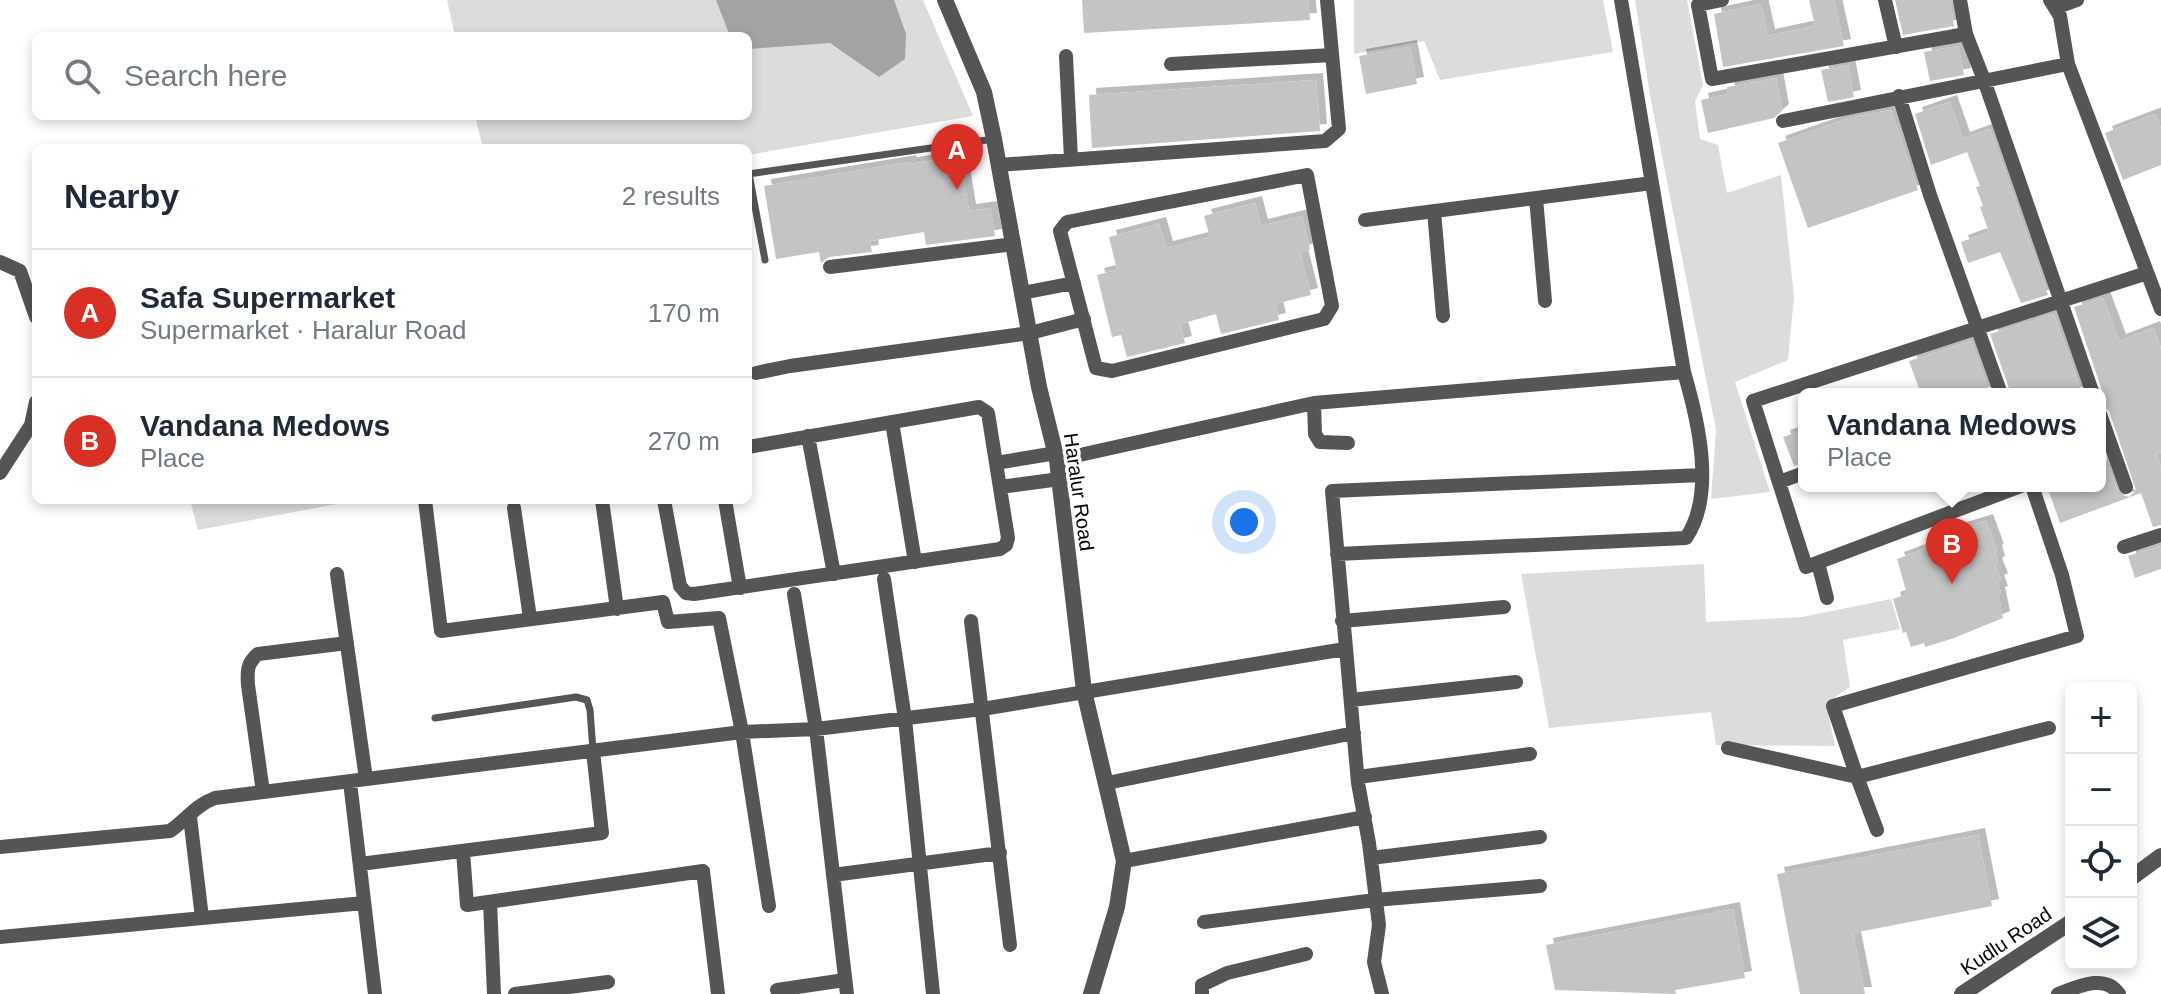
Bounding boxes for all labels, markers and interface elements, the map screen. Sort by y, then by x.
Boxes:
search box [32,32,752,120]
icon: search [60,54,104,98]
text: Search here [124,59,287,92]
pin: A [931,124,983,190]
text: Nearby [64,177,179,215]
text: 2 results [622,181,720,211]
text: Safa Supermarket [140,281,395,314]
text: A [81,298,99,328]
text: 170 m [648,298,720,328]
text: Supermarket · Haralur Road [140,315,467,345]
popup [1798,388,2106,492]
text: Vandana Medows [1827,408,2077,441]
text: Vandana Medows [140,409,390,442]
text: B [81,426,99,456]
text: 270 m [648,426,720,456]
street label: Haralur Road [1060,432,1098,552]
text: Place [1827,442,1892,472]
text: Place [140,443,205,473]
your location [1224,502,1264,542]
pin: B [1926,518,1978,584]
map controls [2065,682,2137,970]
button: + [2065,682,2137,754]
button: − [2065,754,2137,826]
button: locate [2065,826,2137,898]
button: layers [2065,898,2137,970]
street label: Kudlu Road [1957,903,2055,979]

